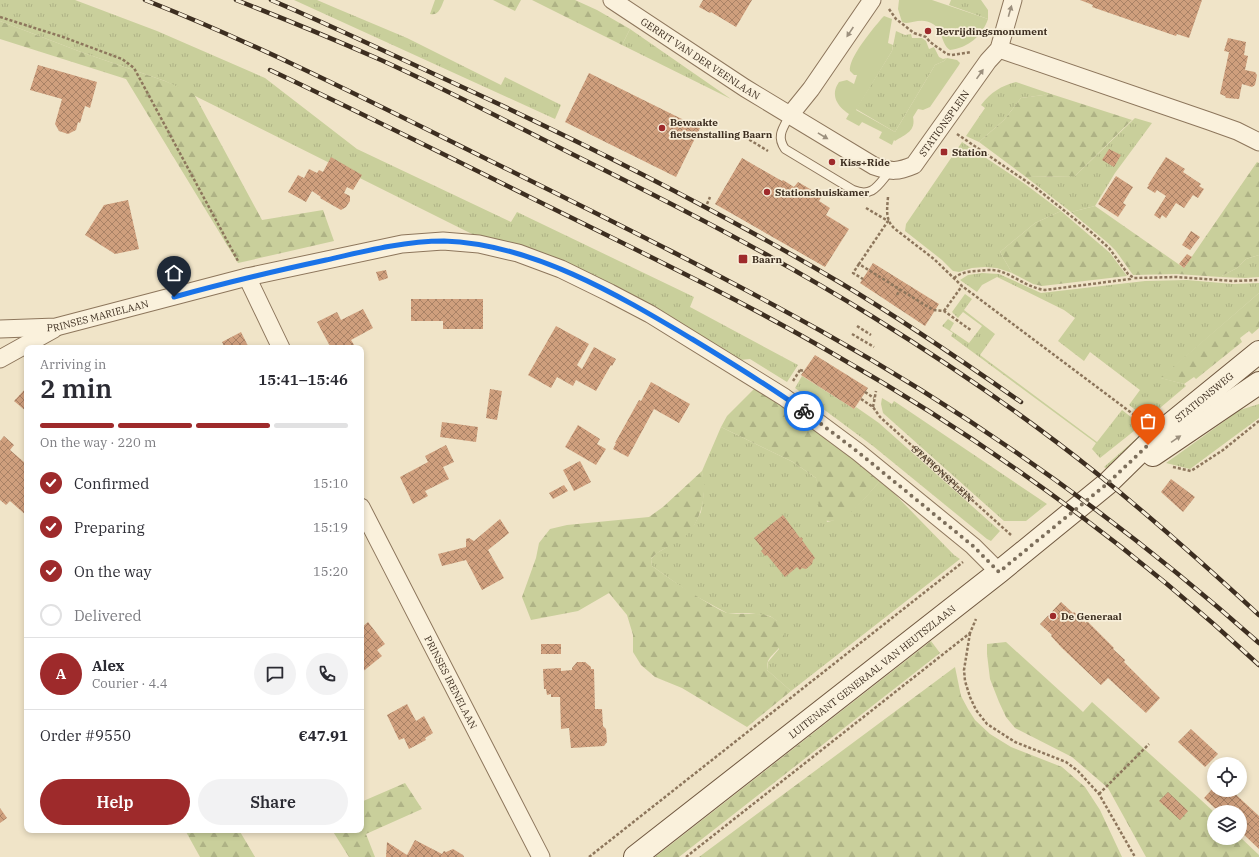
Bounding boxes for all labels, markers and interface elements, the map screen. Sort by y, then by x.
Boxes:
one-way arrow [1007,5,1013,17]
street label: GERRIT VAN DER VEENLAAN [638,14,763,102]
place label: Bevrijdingsmonument [936,25,1048,38]
marker: Bevrijdingsmonument [923,26,933,36]
one-way arrow [846,27,854,37]
one-way arrow [976,68,984,79]
street label: STATIONSPLEIN [916,87,972,159]
place label: Bewaakte fietsenstalling Baarn [670,116,773,141]
marker: Bewaakte fietsenstalling Baarn [657,123,667,133]
one-way arrow [817,132,829,139]
place label: Station [952,146,988,159]
marker: Station [939,147,949,157]
place label: Kiss+Ride [840,156,890,169]
marker: Kiss+Ride [827,157,837,167]
place label: Stationshuiskamer [775,186,869,199]
marker: Stationshuiskamer [762,187,772,197]
marker: Baarn [737,253,749,265]
place label: Baarn [752,253,782,266]
pin [157,256,191,297]
icon: home [163,262,185,284]
street label: PRINSES MARIELAAN [46,297,150,334]
text: Arriving in [40,356,106,373]
street label: STATIONSWEG [1172,369,1236,425]
text: 15:41–15:46 [258,370,348,389]
text: 2 min [40,371,112,405]
courier [784,391,824,431]
icon: bike [793,400,815,422]
pin [1131,404,1165,445]
icon: bag [1137,410,1159,432]
text: On the way · 220 m [40,434,156,451]
one-way arrow [1171,435,1181,443]
street label: STATIONSPLEIN [909,442,976,505]
icon: check [40,472,62,494]
text: Confirmed [74,474,149,493]
text: 15:10 [313,475,348,492]
icon: check [40,516,62,538]
text: Preparing [74,518,145,537]
text: 15:19 [313,519,348,536]
icon: check [40,560,62,582]
text: On the way [74,562,152,581]
text: 15:20 [313,563,348,580]
street label: LUITENANT GENERAAL VAN HEUTSZLAAN [786,602,958,741]
text: Delivered [74,606,142,625]
place label: De Generaal [1061,610,1122,623]
marker: De Generaal [1048,611,1058,621]
street label: PRINSES IRENELAAN [422,633,481,731]
button: chat [254,653,296,695]
button: phone [306,653,348,695]
text: Alex [92,656,124,675]
text: A [56,664,66,683]
text: Courier · 4.4 [92,675,168,692]
text: Order #9550 [40,726,131,745]
text: €47.91 [298,726,348,745]
map controls [1207,757,1247,845]
button: locate [1207,757,1247,797]
button: Help [40,779,190,825]
button: Share [198,779,348,825]
button: layers [1207,805,1247,845]

